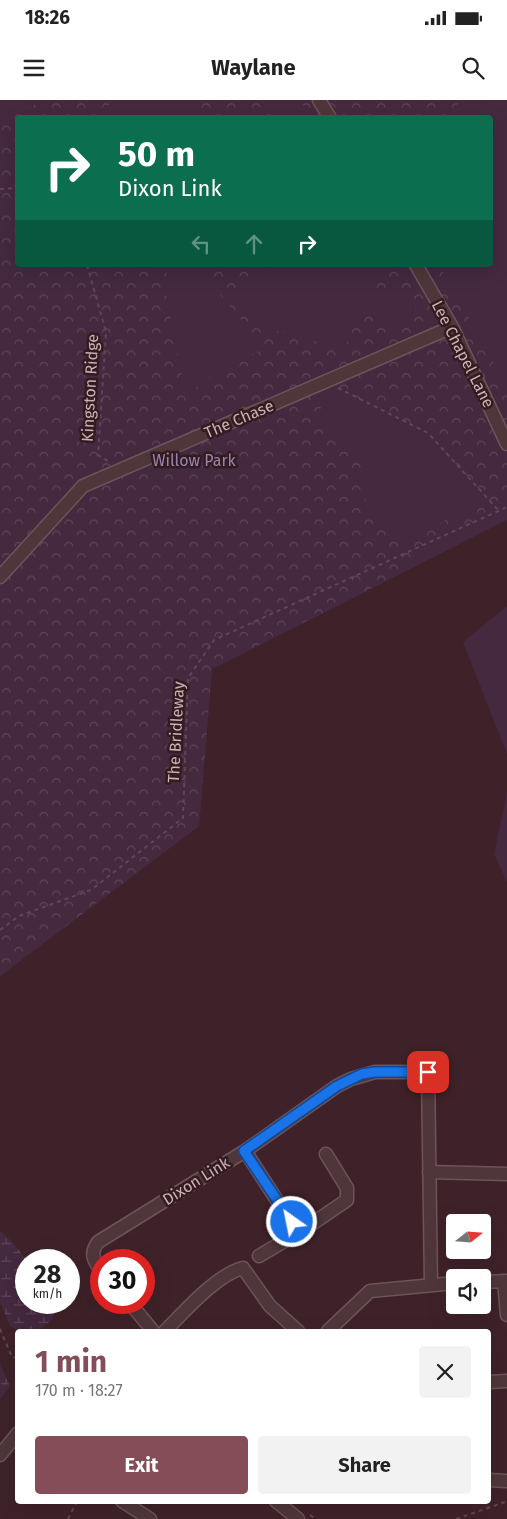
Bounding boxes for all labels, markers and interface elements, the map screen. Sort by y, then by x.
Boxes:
text: 18:26 [25,6,70,29]
icon: menu [20,54,48,82]
text: Waylane [211,54,296,81]
icon: search [459,54,487,82]
text: 50 m [118,133,195,175]
icon: right [35,135,100,200]
text: Dixon Link [118,175,222,202]
icon: left [187,230,215,258]
icon: ahead [240,230,268,258]
icon: right [293,230,321,258]
street label: Lee Chapel Lane [428,297,498,411]
street label: Kingston Ridge [78,334,102,442]
street label: The Chase [201,396,277,442]
park label: Willow Park [152,451,237,470]
street label: The Bridleway [164,681,188,783]
pin [407,1051,449,1093]
icon: arrive [414,1058,442,1086]
street label: Dixon Link [159,1153,234,1209]
position arrow [265,1195,317,1247]
north arrow [446,1214,491,1259]
map controls [446,1214,491,1314]
speed limit sign: 30 [90,1249,155,1314]
text: 28 [34,1260,61,1290]
button: sound [446,1269,491,1314]
text: km/h [33,1287,62,1301]
text: 1 min [35,1344,107,1380]
button: close [419,1346,471,1398]
text: 170 m · 18:27 [35,1381,123,1400]
button: Exit [35,1436,248,1494]
button: Share [258,1436,471,1494]

